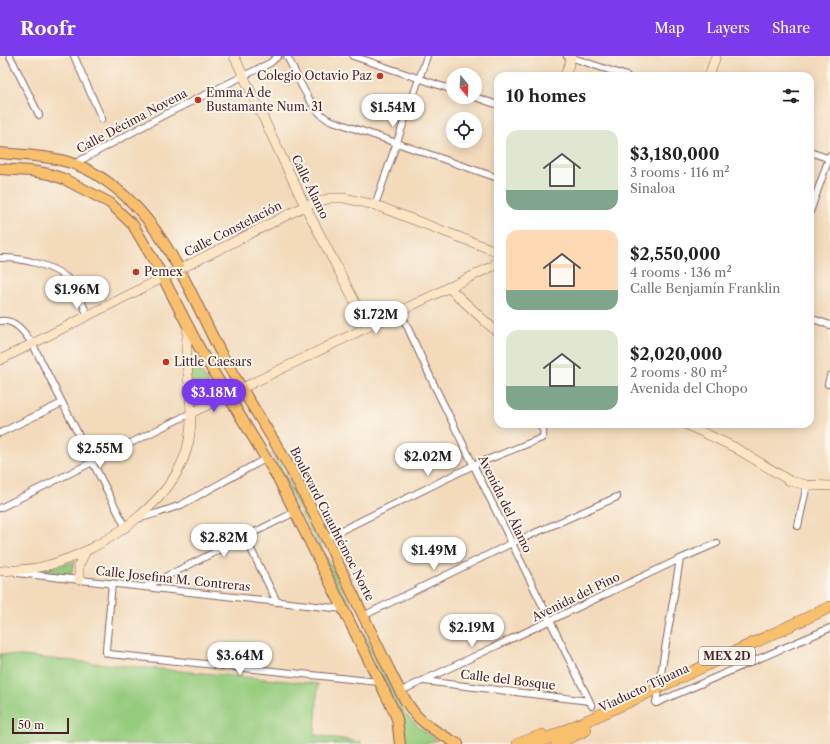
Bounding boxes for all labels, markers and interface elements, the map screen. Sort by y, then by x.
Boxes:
text: Roofr [20,17,76,40]
text: Map [654,19,684,37]
text: Layers [706,19,750,37]
text: Share [772,19,810,37]
place label: Colegio Octavio Paz [257,68,372,83]
north arrow [446,68,482,104]
map controls [446,68,482,148]
marker: Colegio Octavio Paz [375,71,385,81]
street label: Calle Décima Novena [74,85,190,156]
place label: Emma A de Bustamante Num. 31 [206,85,323,114]
icon: filters [780,85,802,107]
text: 10 homes [506,86,586,106]
pin: $1.54M [360,94,426,128]
marker: Emma A de Bustamante Num. 31 [193,95,203,105]
text: $1.54M [370,99,416,115]
button: locate [446,112,482,148]
text: $3,180,000 [630,144,719,164]
icon: home [538,146,586,194]
street label: Calle Álamo [288,152,333,221]
text: 3 rooms · 116 m² [630,164,730,180]
text: Sinaloa [630,180,675,196]
street label: Calle Constelación [181,197,285,260]
text: $2,550,000 [630,244,721,264]
icon: home [538,246,586,294]
place label: Pemex [144,264,183,279]
text: 4 rooms · 136 m² [630,264,732,280]
marker: Pemex [131,267,141,277]
pin: $1.96M [44,276,110,310]
text: Calle Benjamín Franklin [630,280,780,296]
text: $1.96M [54,281,100,297]
pin: $1.72M [343,301,409,335]
text: $1.72M [354,306,398,322]
text: $2,020,000 [630,344,722,364]
icon: home [538,346,586,394]
place label: Little Caesars [174,354,252,369]
marker: Little Caesars [161,357,171,367]
text: 2 rooms · 80 m² [630,364,727,380]
pin: $3.18M [181,379,247,413]
text: Avenida del Chopo [630,380,748,396]
text: $3.18M [191,384,237,400]
pin: $2.55M [67,435,133,469]
text: $2.55M [77,440,123,456]
pin: $2.02M [395,443,461,477]
street label: Boulevard Cuauhtémoc Norte [287,444,378,604]
text: $2.02M [404,448,452,464]
street label: Avenida del Álamo [475,451,536,555]
pin: $2.82M [191,524,257,558]
text: $2.82M [200,529,248,545]
pin: $1.49M [401,537,467,571]
text: $1.49M [411,542,457,558]
street label: Calle Josefina M. Contreras [95,563,251,594]
street label: Avenida del Pino [528,569,622,625]
pin: $2.19M [439,614,505,648]
text: $2.19M [449,619,495,635]
pin: $3.64M [207,642,273,676]
text: $3.64M [216,647,264,663]
road number: MEX 2D [699,647,755,665]
street label: Viaducto Tijuana [596,660,692,715]
street label: Calle del Bosque [460,666,557,693]
scale bar [12,716,69,735]
text: 50 m [18,718,44,732]

